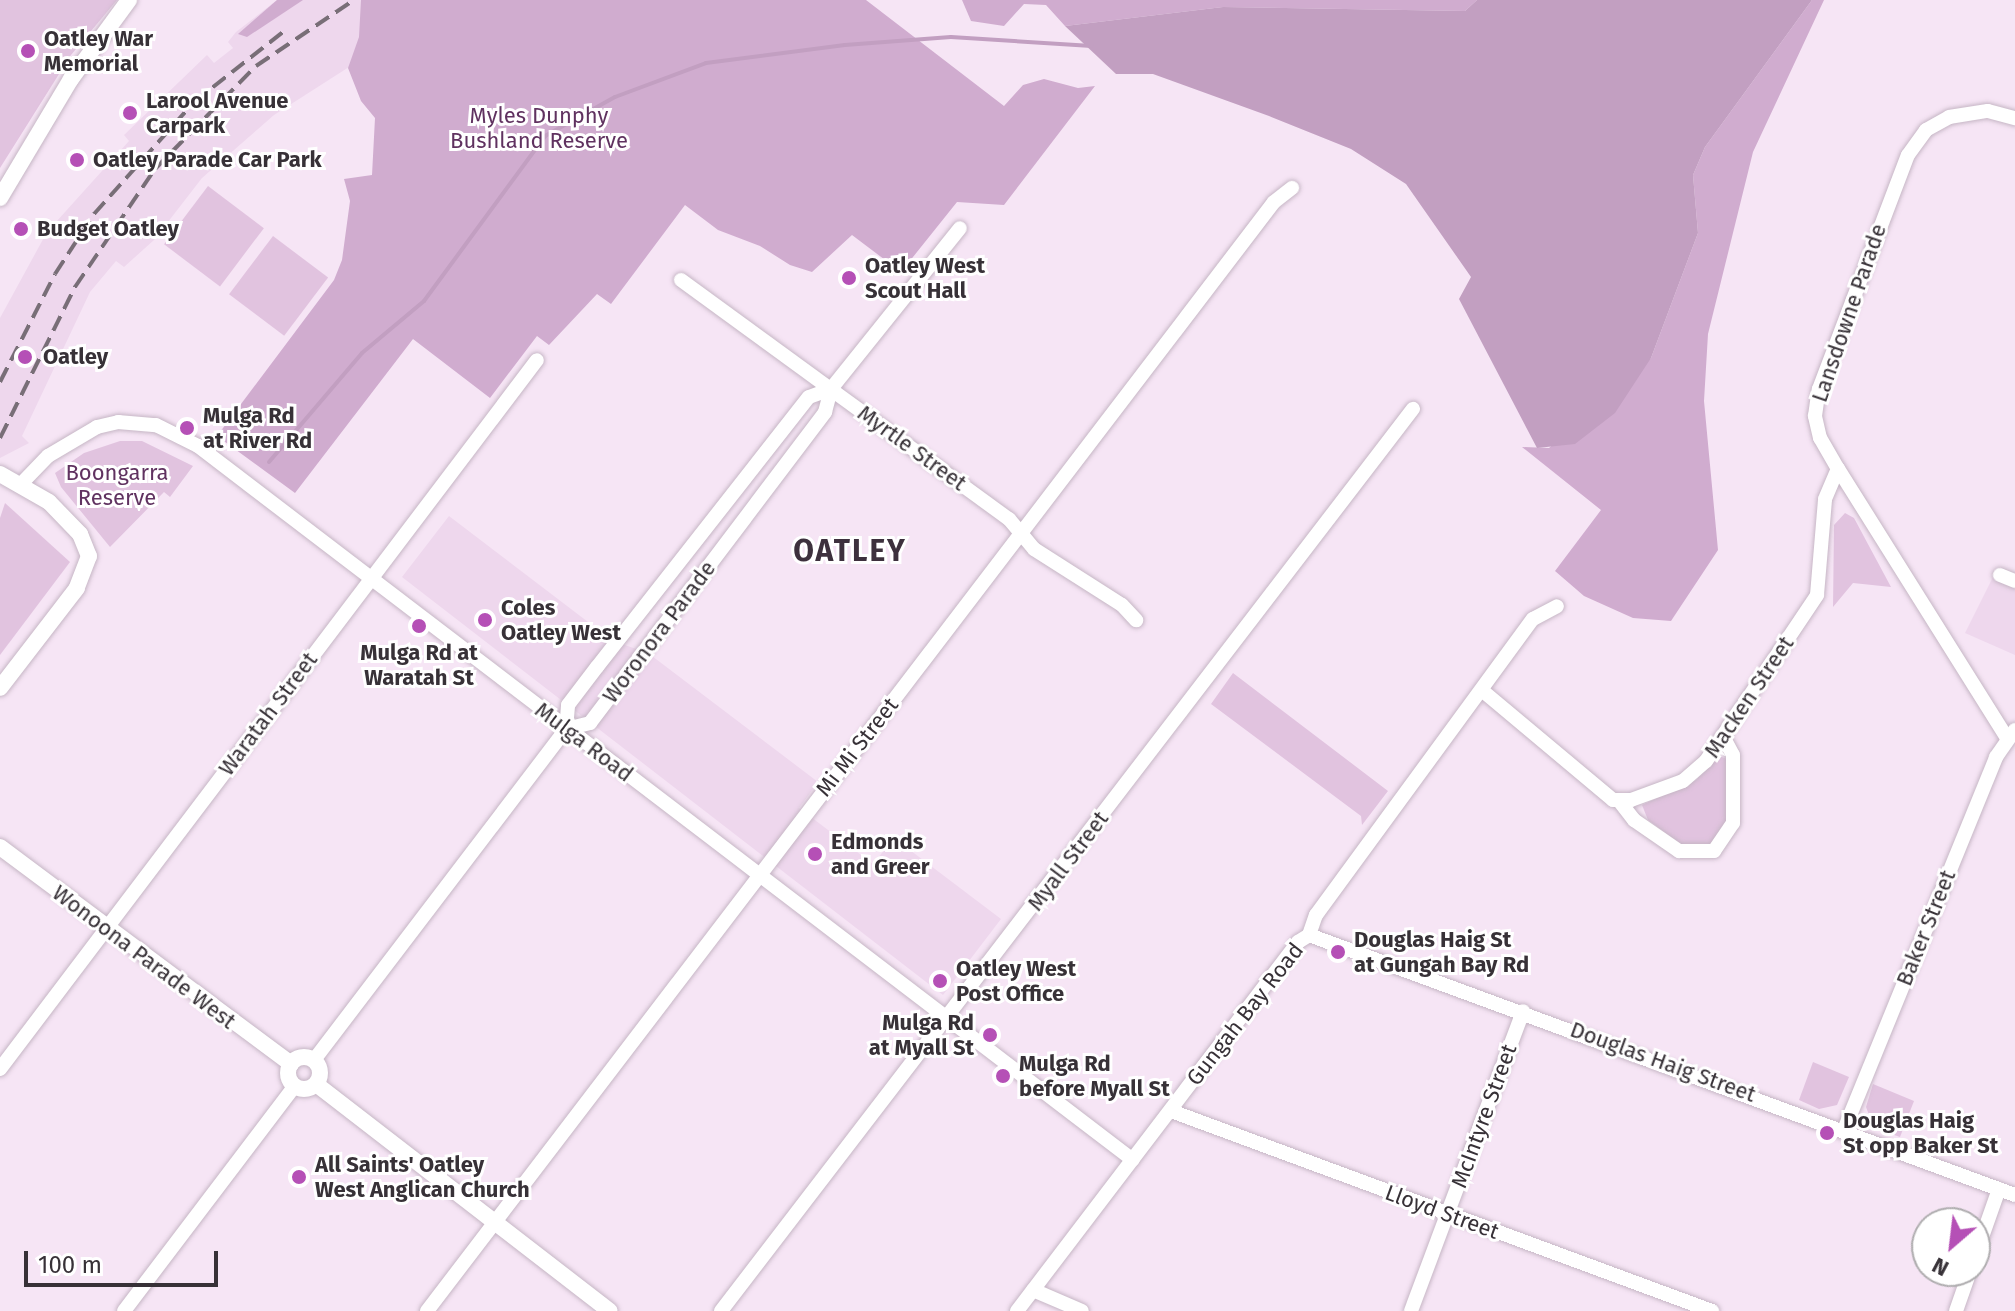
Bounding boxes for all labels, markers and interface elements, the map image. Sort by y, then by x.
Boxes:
place label: Oatley War Memorial [44,25,153,76]
marker: Oatley War Memorial [19,42,37,60]
place label: Larool Avenue Carpark [146,87,288,138]
park label: Myles Dunphy Bushland Reserve [450,102,628,154]
marker: Larool Avenue Carpark [121,104,139,122]
place label: Oatley Parade Car Park [93,147,322,173]
marker: Oatley Parade Car Park [68,151,86,169]
place label: Budget Oatley [37,216,179,242]
marker: Budget Oatley [12,220,30,238]
street label: Lansdowne Parade [1806,220,1892,406]
place label: Oatley West Scout Hall [865,252,985,304]
marker: Oatley West Scout Hall [840,269,858,287]
place label: Oatley [43,344,108,370]
marker: Oatley [14,346,36,368]
street label: Myrtle Street [852,400,972,496]
place label: Mulga Rd at River Rd [203,402,312,454]
marker: Mulga Rd at River Rd [178,419,196,437]
park label: Boongarra Reserve [65,459,169,510]
district label: OATLEY [793,533,907,569]
street label: Woronora Parade [597,556,721,708]
place label: Coles Oatley West [501,594,621,646]
marker: Coles Oatley West [476,611,494,629]
marker: Mulga Rd at Waratah St [410,617,428,635]
street label: Macken Street [1699,631,1799,763]
place label: Mulga Rd at Waratah St [360,639,478,690]
street label: Waratah Street [213,647,323,781]
street label: Mi Mi Street [810,692,904,802]
street label: Mulga Road [530,697,638,787]
street label: Myall Street [1022,806,1114,916]
place label: Edmonds and Greer [831,828,930,880]
marker: Edmonds and Greer [806,845,824,863]
street label: Baker Street [1891,866,1961,990]
street label: Wonoona Parade West [47,880,241,1034]
place label: Douglas Haig St at Gungah Bay Rd [1354,926,1529,978]
street label: Gungah Bay Road [1181,937,1309,1091]
marker: Douglas Haig St at Gungah Bay Rd [1329,943,1347,961]
place label: Oatley West Post Office [956,955,1076,1006]
marker: Oatley West Post Office [931,972,949,990]
place label: Mulga Rd at Myall St [869,1009,974,1060]
street label: Douglas Haig Street [1567,1016,1759,1108]
marker: Mulga Rd at Myall St [981,1026,999,1044]
street label: McIntyre Street [1446,1041,1522,1191]
place label: Mulga Rd before Myall St [1019,1050,1170,1102]
marker: Mulga Rd before Myall St [994,1067,1012,1085]
place label: Douglas Haig St opp Baker St [1843,1107,1998,1158]
marker: Douglas Haig St opp Baker St [1818,1124,1836,1142]
place label: All Saints' Oatley West Anglican Church [315,1151,530,1202]
marker: All Saints' Oatley West Anglican Church [290,1168,308,1186]
street label: Lloyd Street [1381,1179,1503,1245]
north arrow [1911,1207,1991,1287]
scale bar [28,1235,222,1285]
text: 100 m [38,1251,102,1279]
text: N [1928,1252,1953,1282]

